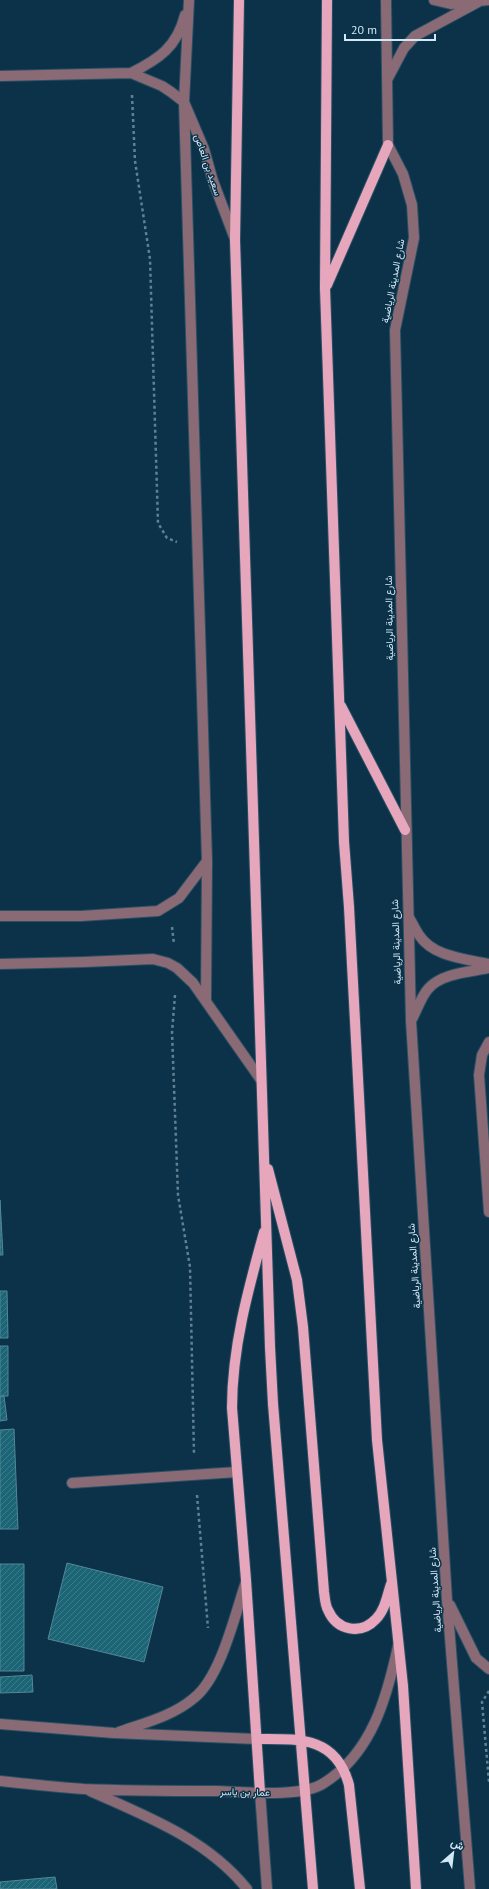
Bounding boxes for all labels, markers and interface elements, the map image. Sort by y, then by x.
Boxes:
scale bar [345,16,435,42]
text: 20 m [351,22,377,37]
street label: سعيد بن العاص [191,133,225,198]
street label: شارع المدينة الرياضية [378,238,408,324]
street label: شارع المدينة الرياضية [382,575,396,661]
street label: شارع المدينة الرياضية [388,899,404,985]
street label: شارع المدينة الرياضية [405,1223,423,1309]
street label: شارع المدينة الرياضية [426,1547,444,1633]
street label: عمار بن ياسر [219,1785,270,1799]
north arrow [433,1833,473,1873]
text: ش [449,1835,467,1853]

